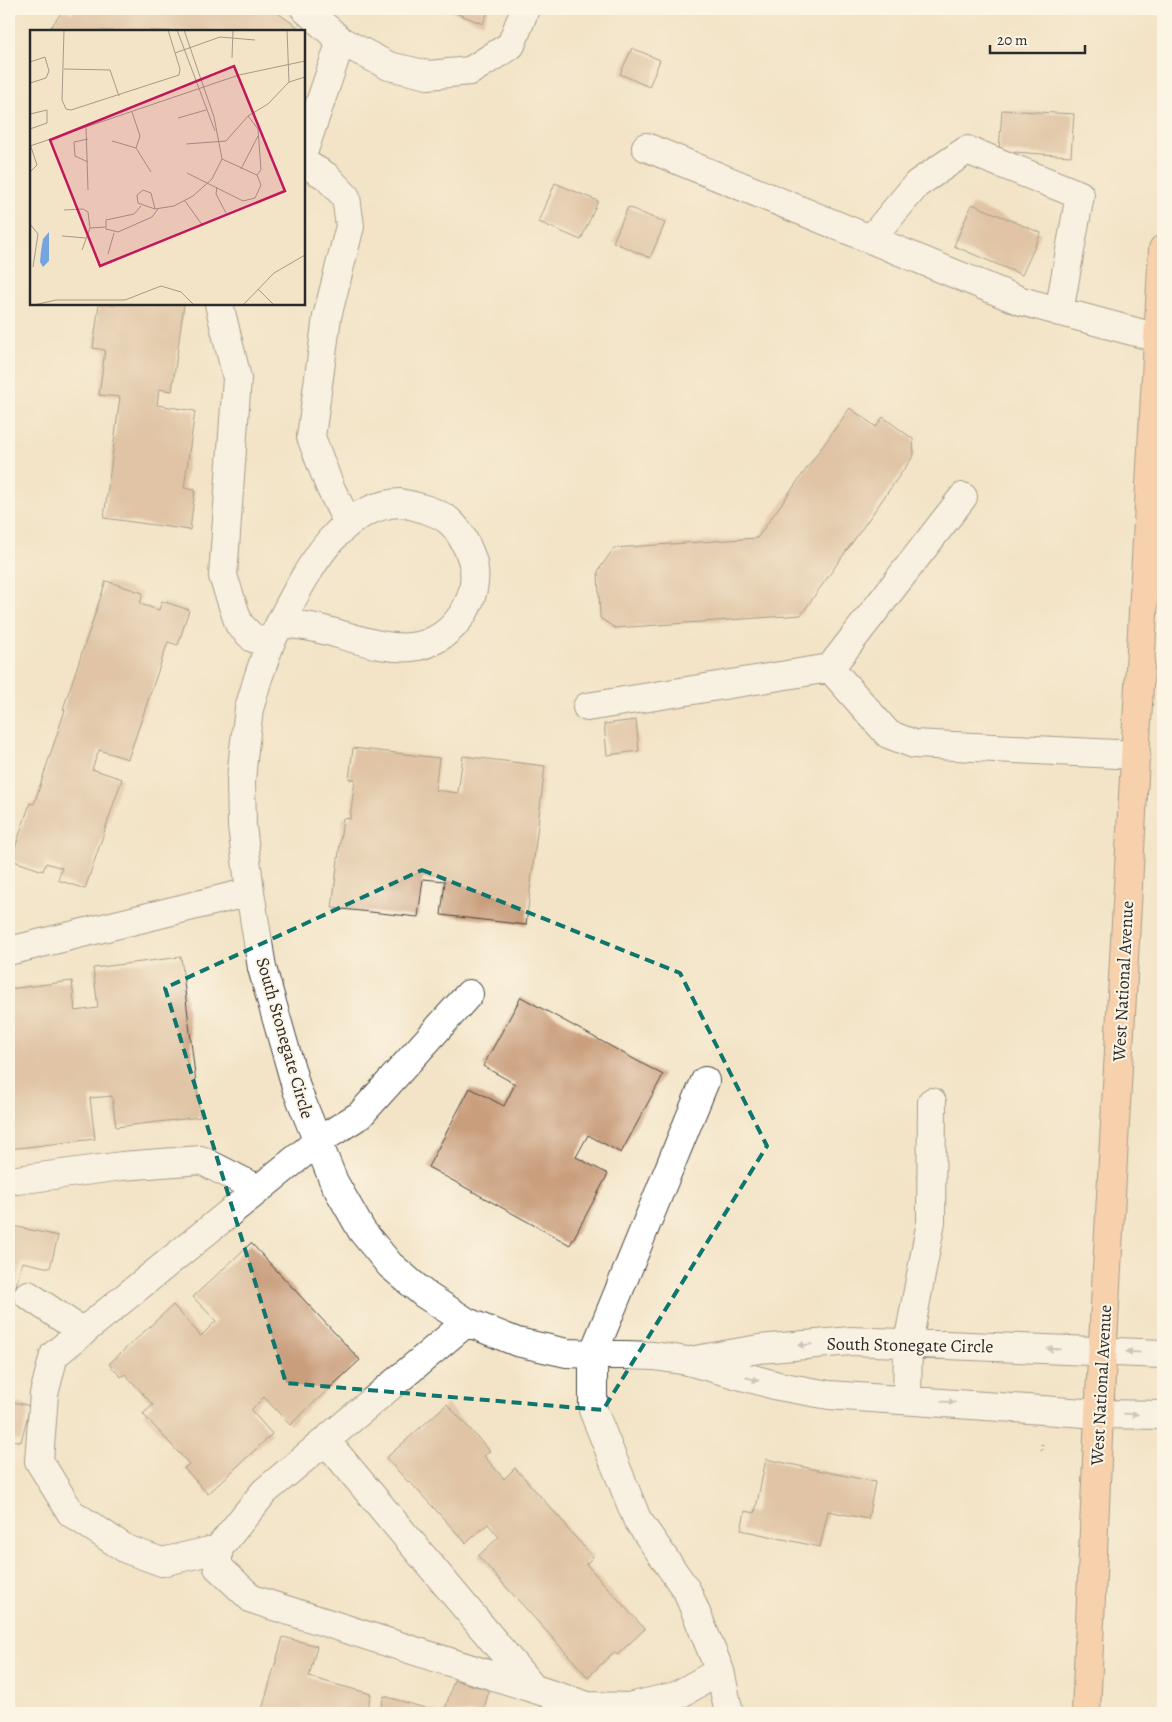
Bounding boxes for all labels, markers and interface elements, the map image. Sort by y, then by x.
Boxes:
scale bar [990,22,1084,54]
inset map [30,30,305,305]
text: 20 m [997,30,1028,50]
street label: West National Avenue [1107,900,1139,1063]
street label: South Stonegate Circle [250,955,320,1121]
street label: West National Avenue [1085,1304,1117,1467]
street label: South Stonegate Circle [826,1332,994,1358]
one-way arrow [796,1341,812,1349]
one-way arrow [1046,1344,1062,1352]
one-way arrow [1125,1347,1141,1355]
one-way arrow [745,1375,760,1383]
one-way arrow [940,1399,956,1407]
one-way arrow [1123,1410,1139,1418]

